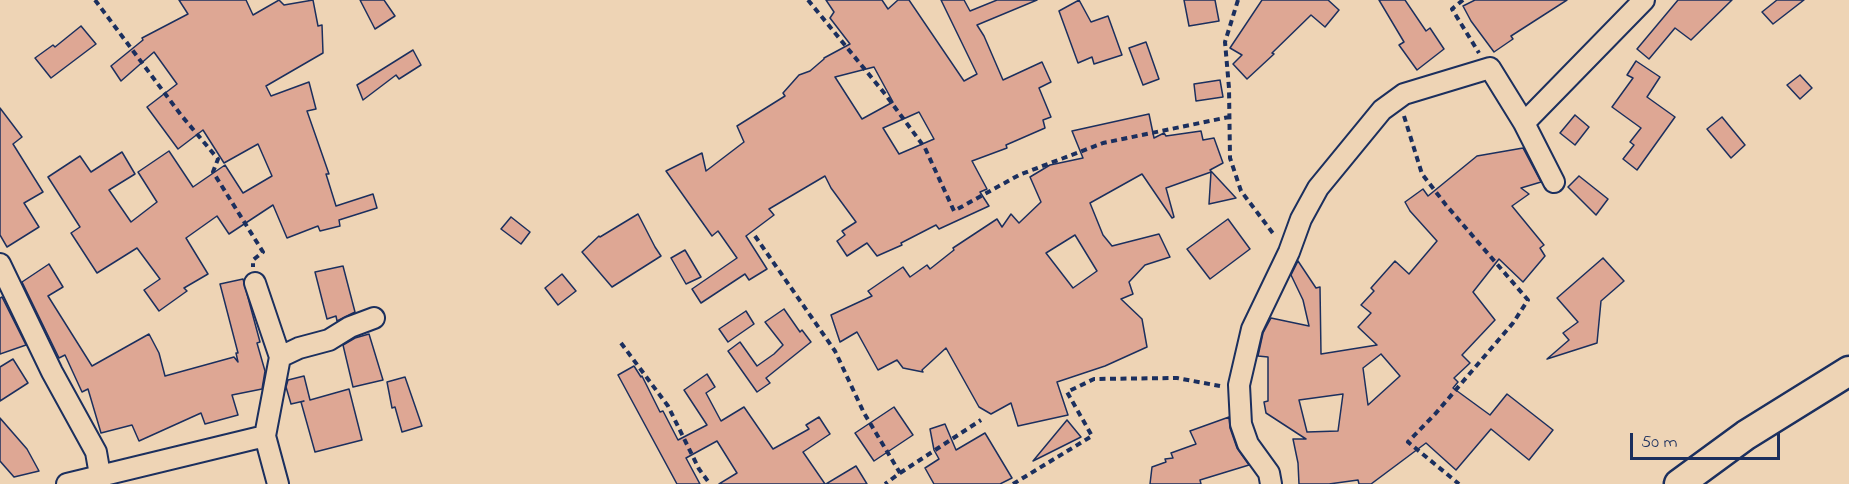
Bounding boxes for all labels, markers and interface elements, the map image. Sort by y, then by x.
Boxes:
scale bar [1633,421,1783,459]
text: 50 m [1641,430,1678,456]

